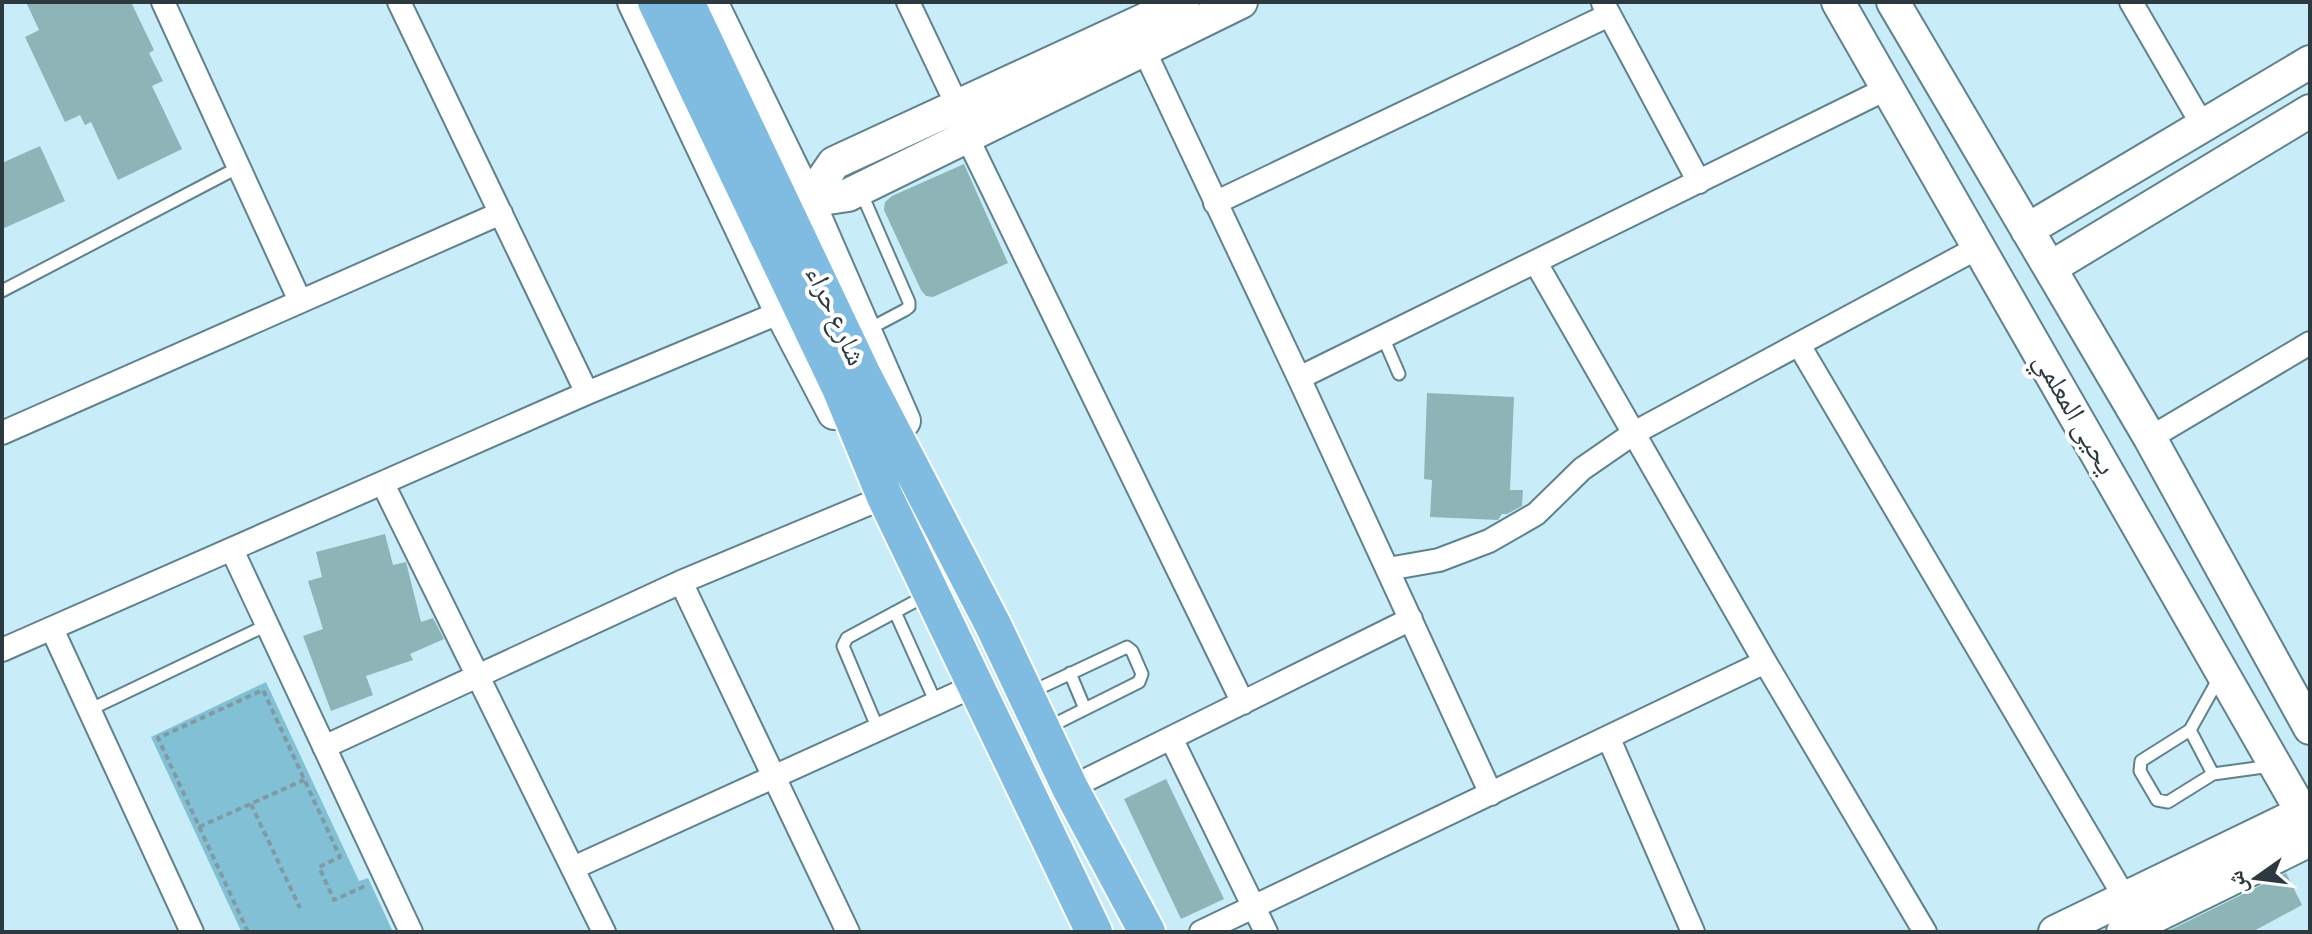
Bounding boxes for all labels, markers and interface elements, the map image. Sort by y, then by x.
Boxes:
street label: شارع حراء [798,262,870,371]
street label: يحيى المعلمي [2022,348,2120,483]
north arrow [2216,838,2296,918]
text: ش [2224,868,2253,897]

